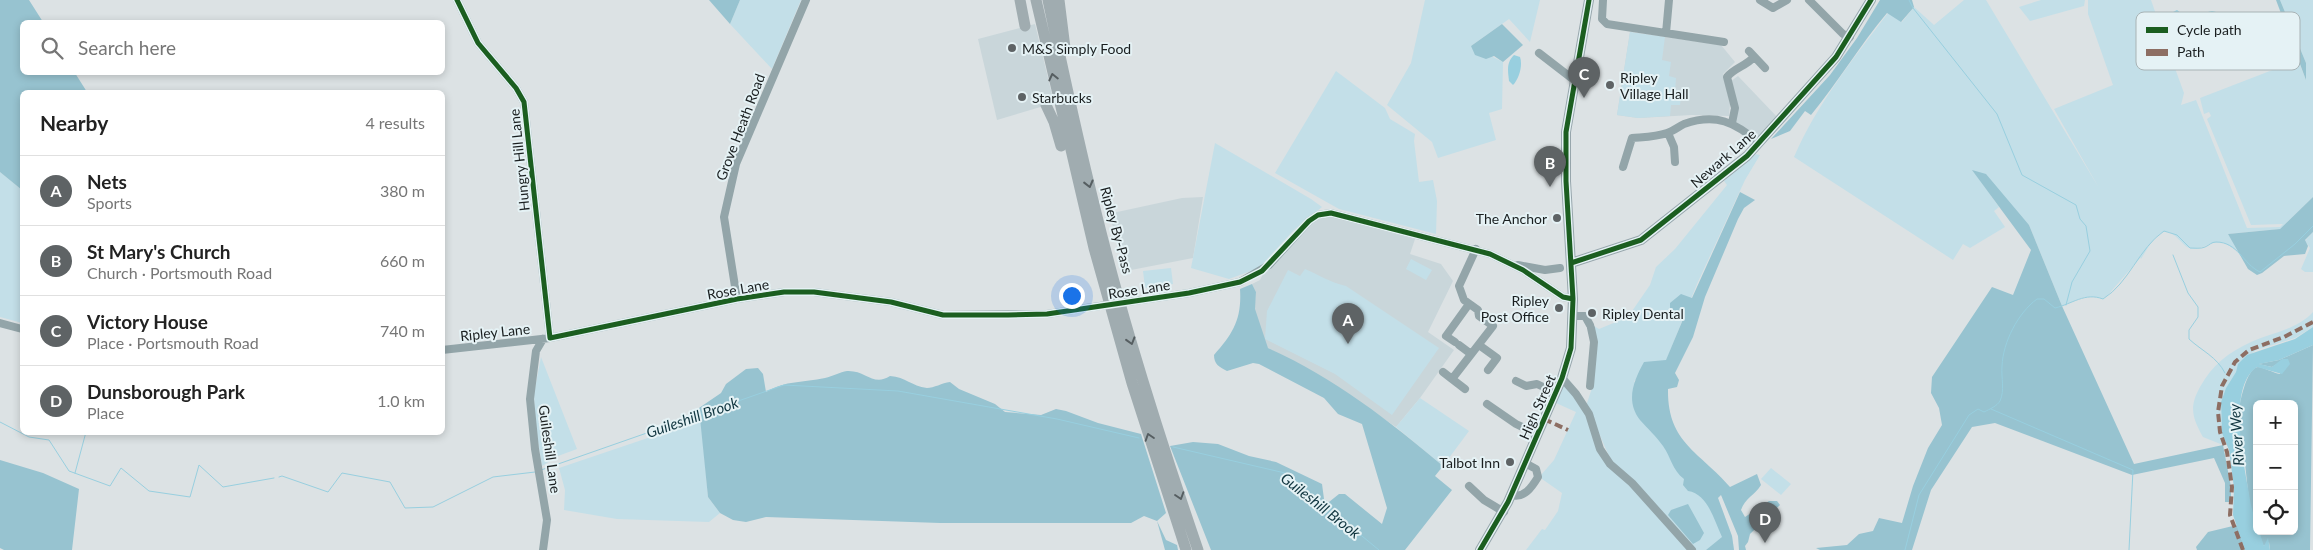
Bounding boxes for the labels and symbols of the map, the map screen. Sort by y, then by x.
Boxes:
legend [2136,12,2300,70]
text: Cycle path [2177,21,2242,38]
place label: M&S Simply Food [1022,40,1131,57]
marker: M&S Simply Food [1006,42,1018,54]
text: Path [2177,43,2205,60]
pin: C [1568,57,1600,98]
place label: Ripley Village Hall [1620,69,1689,102]
street label: Grove Heath Road [712,71,768,183]
one-way arrow [1048,73,1059,82]
marker: Ripley Village Hall [1604,79,1616,91]
place label: Starbucks [1032,89,1092,106]
marker: Starbucks [1016,91,1028,103]
street label: Hungry Hill Lane [505,108,533,212]
street label: Newark Lane [1687,125,1759,191]
pin: B [1534,146,1566,187]
one-way arrow [1083,180,1094,189]
street label: Ripley By-Pass [1097,185,1137,275]
place label: The Anchor [1476,210,1547,227]
marker: The Anchor [1551,212,1563,224]
street label: Rose Lane [706,275,770,303]
street label: Rose Lane [1107,276,1171,302]
your location [1059,283,1085,309]
place label: Ripley Post Office [1481,292,1550,325]
marker: Ripley Post Office [1553,302,1565,314]
pin: A [1332,303,1364,344]
place label: Ripley Dental [1602,305,1684,322]
marker: Ripley Dental [1586,307,1598,319]
street label: Ripley Lane [459,320,531,344]
one-way arrow [1126,336,1136,345]
street label: High Street [1515,372,1559,442]
water label: Guileshill Brook [644,393,741,441]
water label: River Wey [2225,403,2247,467]
street label: Guileshill Lane [535,404,565,494]
one-way arrow [1145,433,1155,442]
place label: Talbot Inn [1439,454,1500,471]
marker: Talbot Inn [1504,456,1516,468]
water label: Guileshill Brook [1278,468,1365,542]
one-way arrow [1174,491,1184,500]
pin: D [1749,502,1781,543]

